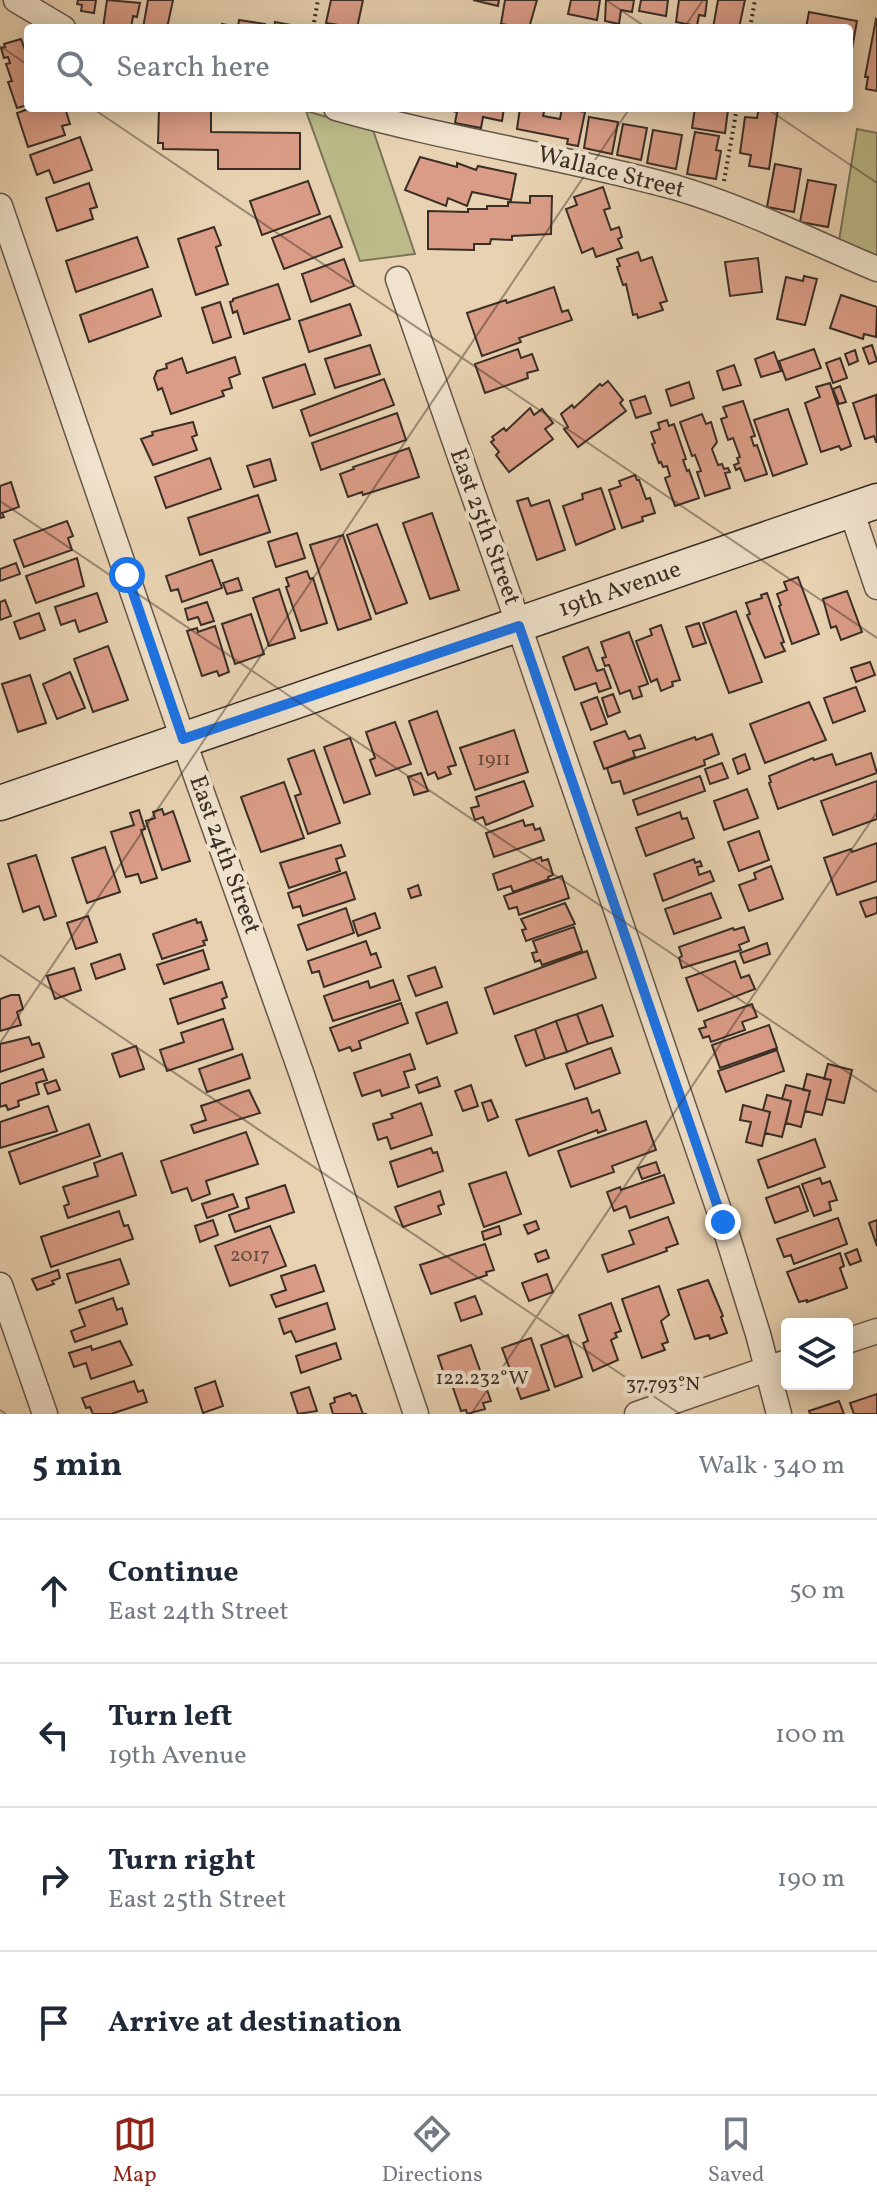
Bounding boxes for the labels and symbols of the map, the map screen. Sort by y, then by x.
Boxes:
street label: Wallace Street [534,138,688,208]
street label: East 25th Street [440,444,528,610]
street label: 19th Avenue [554,553,686,627]
route start [109,557,145,593]
house number: 1911 [477,746,511,774]
street label: East 24th Street [179,771,269,939]
route end [705,1204,741,1240]
house number: 2017 [230,1242,270,1270]
text: 122.232°W [435,1365,529,1393]
text: 37.793°N [626,1371,700,1399]

